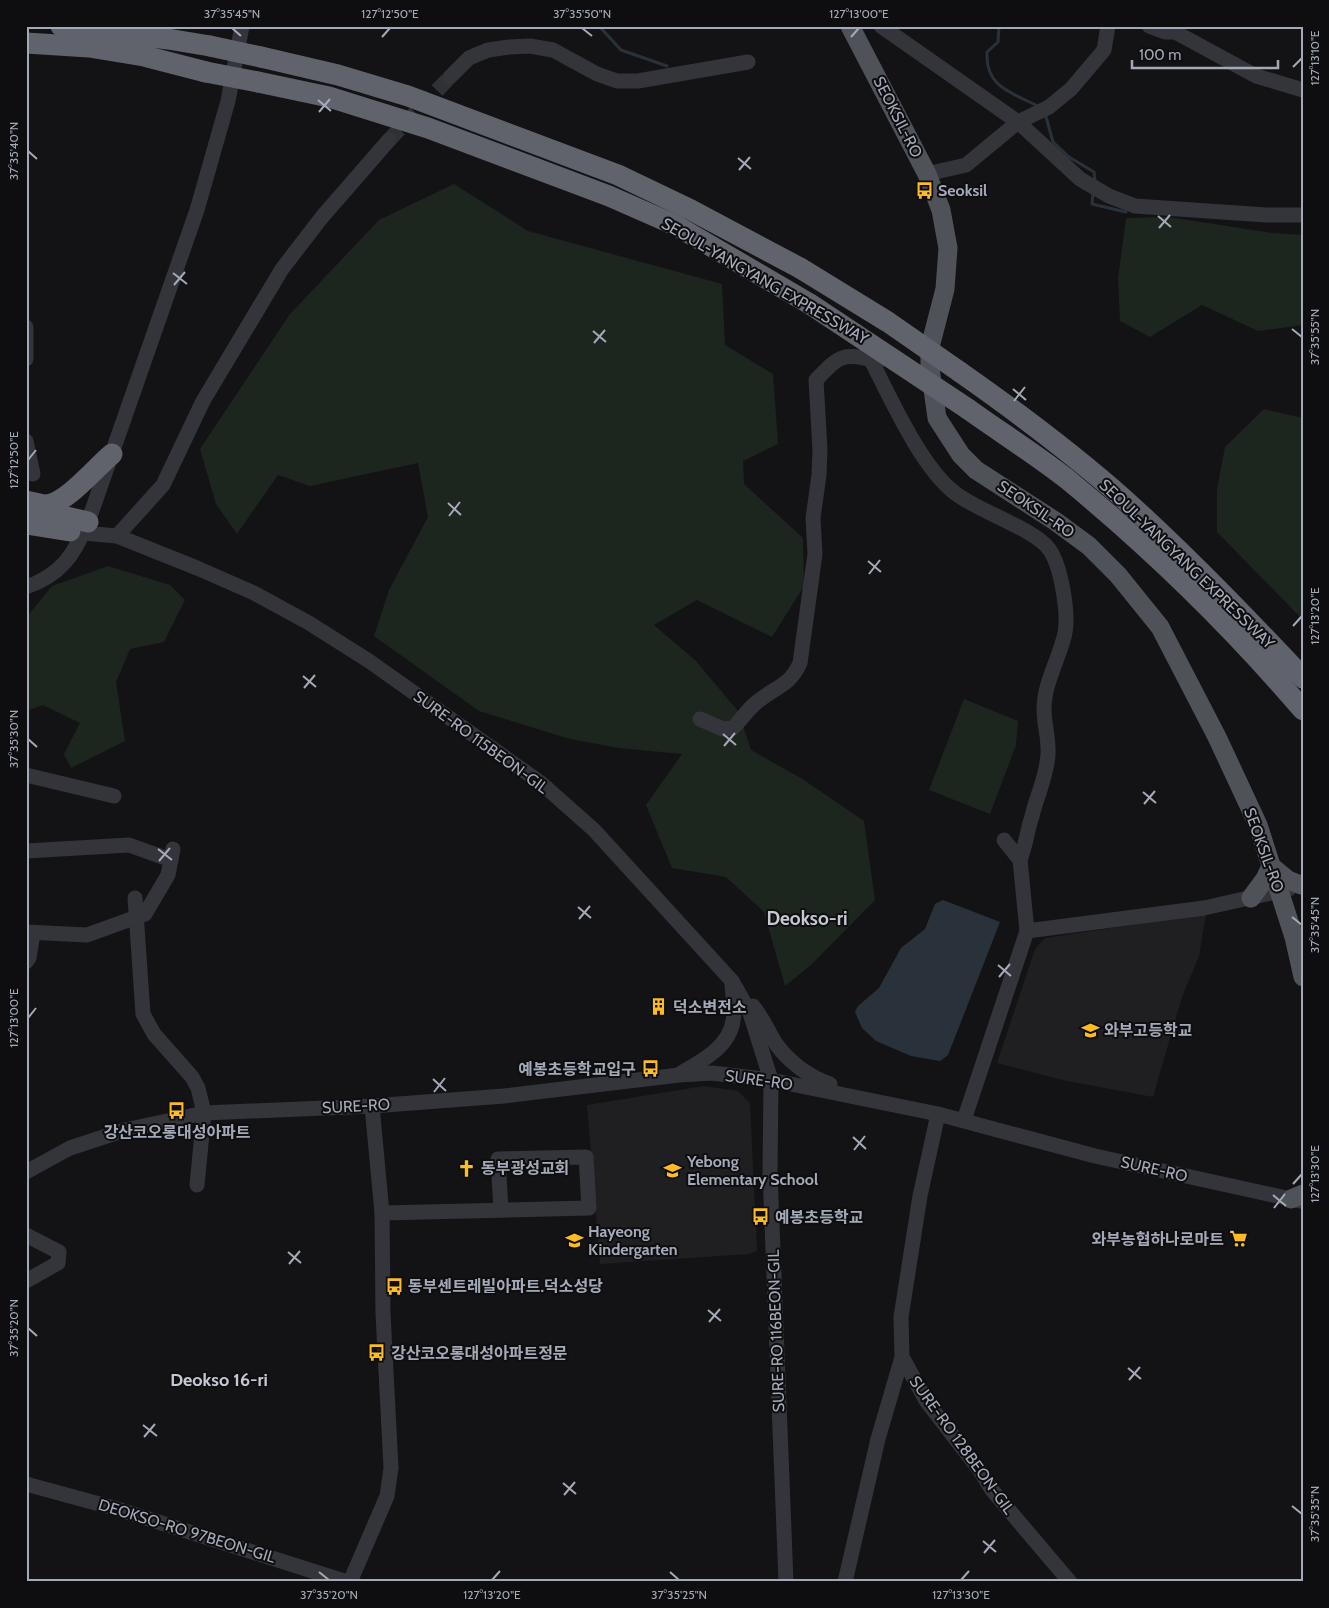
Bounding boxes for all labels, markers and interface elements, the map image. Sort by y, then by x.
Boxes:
text: 37°35'45"N [204,6,260,21]
text: 127°12'50"E [361,6,419,21]
text: 37°35'50"N [553,6,611,21]
text: 127°13'00"E [829,6,889,21]
text: 127°13'10"E [1307,30,1322,86]
scale bar [1132,38,1278,70]
text: 100 m [1139,46,1181,64]
street label: SEOKSIL-RO [869,73,927,161]
text: 37°35'40"N [6,122,21,180]
bus stop icon: Seoksil [914,180,934,200]
place label: Seoksil [938,181,987,200]
street label: SEOUL-YANGYANG EXPRESSWAY [658,214,873,349]
text: 37°35'55"N [1307,309,1322,365]
text: 127°12'50"E [6,431,21,489]
street label: SEOUL-YANGYANG EXPRESSWAY [1096,475,1279,653]
street label: SEOKSIL-RO [994,476,1078,542]
text: 127°13'20"E [1307,587,1322,645]
street label: SURE-RO 115BEON-GIL [410,687,552,797]
text: 37°35'30"N [6,710,21,768]
street label: SEOKSIL-RO [1240,805,1288,895]
text: 37°35'45"N [1307,897,1322,953]
district label: Deokso-ri [766,907,848,930]
text: 127°13'00"E [6,988,21,1048]
building icon: 덕소변전소 [649,997,669,1017]
place label: 덕소변전소 [673,998,747,1017]
school or university icon: 와부고등학교 [1080,1020,1100,1040]
place label: 와부고등학교 [1104,1021,1193,1040]
bus stop icon: 예봉초등학교입구 [640,1059,660,1079]
place label: 예봉초등학교입구 [518,1060,636,1079]
street label: SURE-RO [724,1066,794,1094]
street label: SURE-RO [322,1095,390,1117]
bus stop icon: 강산코오롱대성아파트 [167,1100,187,1120]
place label: 강산코오롱대성아파트 [103,1123,251,1142]
text: 127°13'30"E [1307,1145,1322,1203]
place label: Yebong Elementary School [686,1152,818,1189]
street label: SURE-RO [1119,1152,1189,1186]
church icon: 동부광성교회 [457,1158,477,1178]
place label: 동부광성교회 [481,1159,569,1178]
school or university icon: Yebong Elementary School [663,1160,683,1180]
bus stop icon: 예봉초등학교 [751,1207,771,1227]
place label: 예봉초등학교 [775,1208,864,1227]
place label: Hayeong Kindergarten [588,1222,678,1259]
supermarket icon: 와부농협하나로마트 [1228,1229,1248,1249]
school or university icon: Hayeong Kindergarten [564,1230,584,1250]
place label: 와부농협하나로마트 [1092,1230,1224,1249]
street label: SURE-RO 116BEON-GIL [764,1249,788,1413]
bus stop icon: 동부센트레빌아파트.덕소성당 [384,1276,404,1296]
place label: 동부센트레빌아파트.덕소성당 [408,1277,603,1296]
text: 37°35'20"N [6,1299,21,1357]
bus stop icon: 강산코오롱대성아파트정문 [367,1343,387,1363]
place label: 강산코오롱대성아파트정문 [391,1344,568,1363]
district label: Deokso 16-ri [170,1369,268,1391]
street label: SURE-RO 128BEON-GIL [905,1372,1019,1518]
text: 37°35'35"N [1307,1486,1322,1542]
street label: DEOKSO-RO 97BEON-GIL [96,1495,278,1567]
text: 37°35'20"N [300,1587,358,1602]
text: 127°13'20"E [463,1587,521,1602]
text: 37°35'25"N [651,1587,707,1602]
text: 127°13'30"E [932,1587,990,1602]

